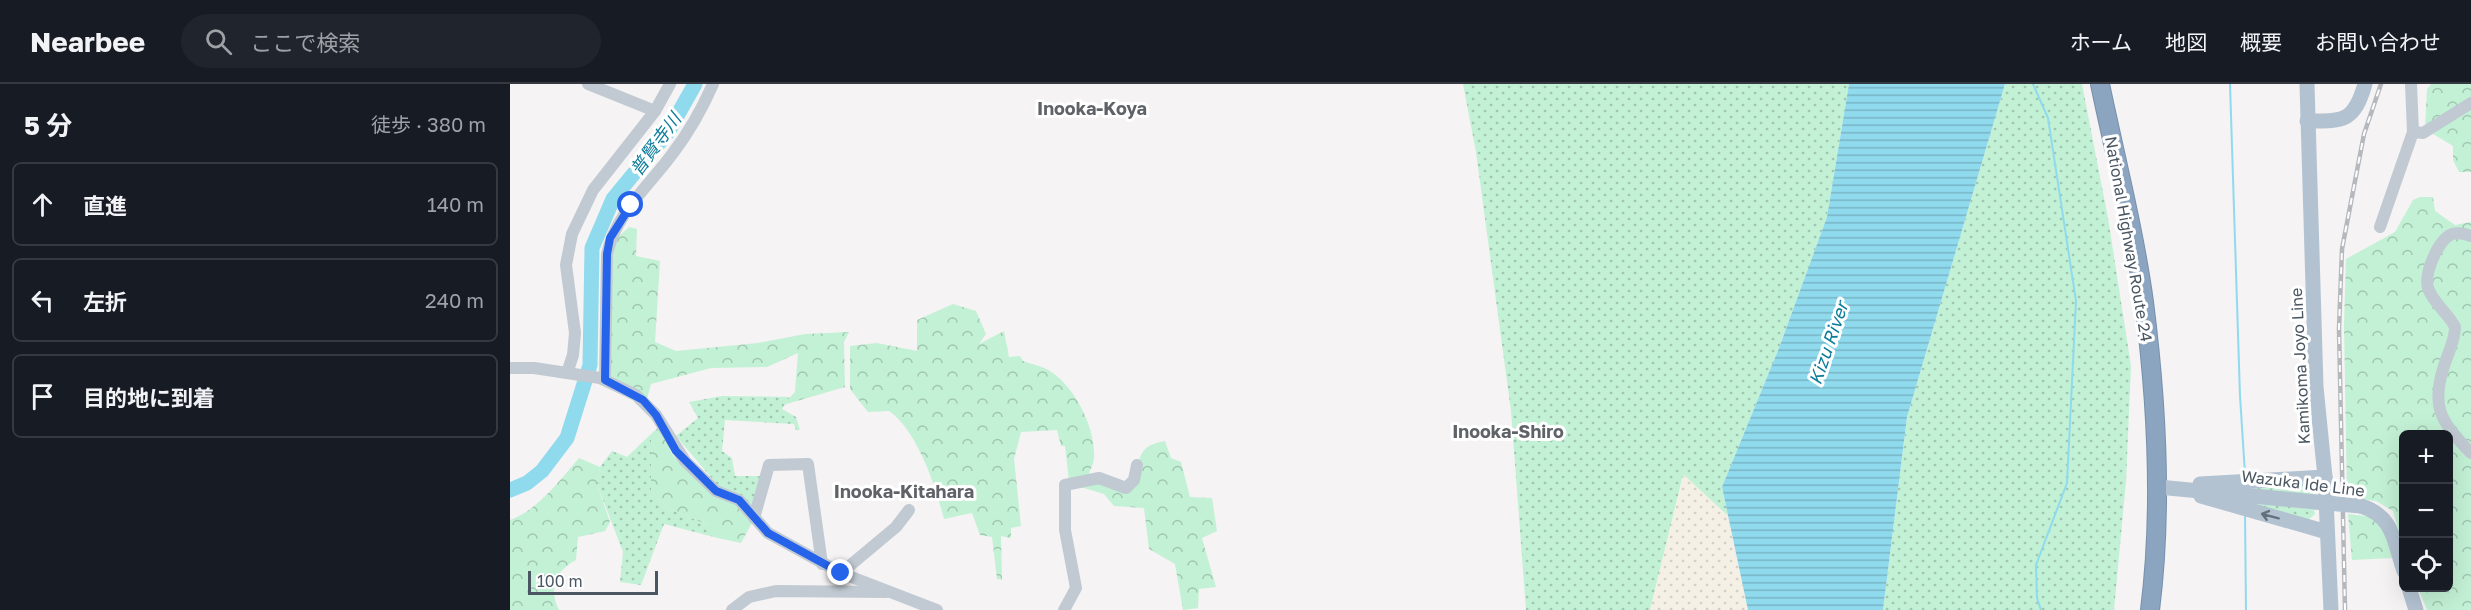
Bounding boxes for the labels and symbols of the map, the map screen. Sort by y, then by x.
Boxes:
district label: Inooka-Koya [1037,97,1147,119]
water label: 普賢寺川 [625,107,686,180]
street label: National Highway Route 24 [2101,135,2157,343]
route start [617,191,643,217]
street label: Kamikoma Joyo Line [2286,287,2314,445]
water label: Kizu River [1804,296,1853,387]
district label: Inooka-Shiro [1452,420,1564,442]
street label: Wazuka Ide Line [2240,466,2366,500]
district label: Inooka-Kitahara [834,480,974,502]
one-way arrow [2261,510,2280,522]
route end [827,559,853,585]
scale bar [528,568,658,596]

